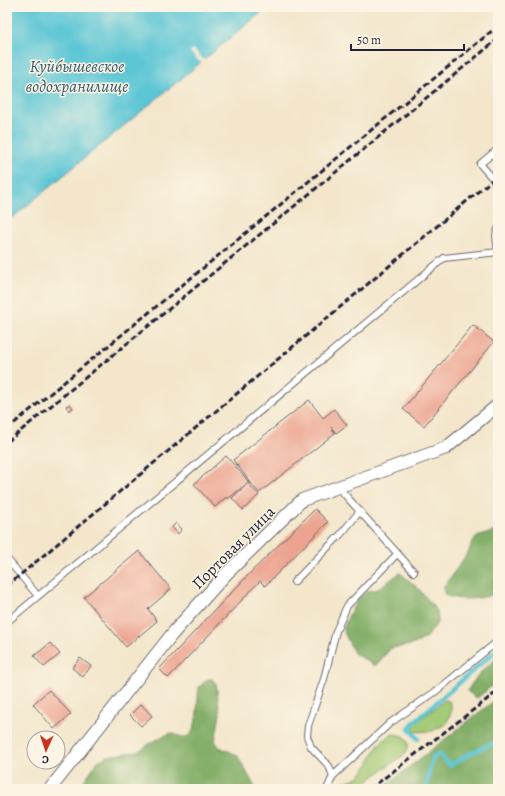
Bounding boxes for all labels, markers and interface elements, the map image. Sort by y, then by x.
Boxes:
scale bar [351,26,464,52]
text: 50 m [357,32,381,48]
water label: Куйбышевское водохранилище [26,55,128,98]
street label: Портовая улица [187,501,281,594]
north arrow [26,730,66,770]
text: С [42,752,49,767]

